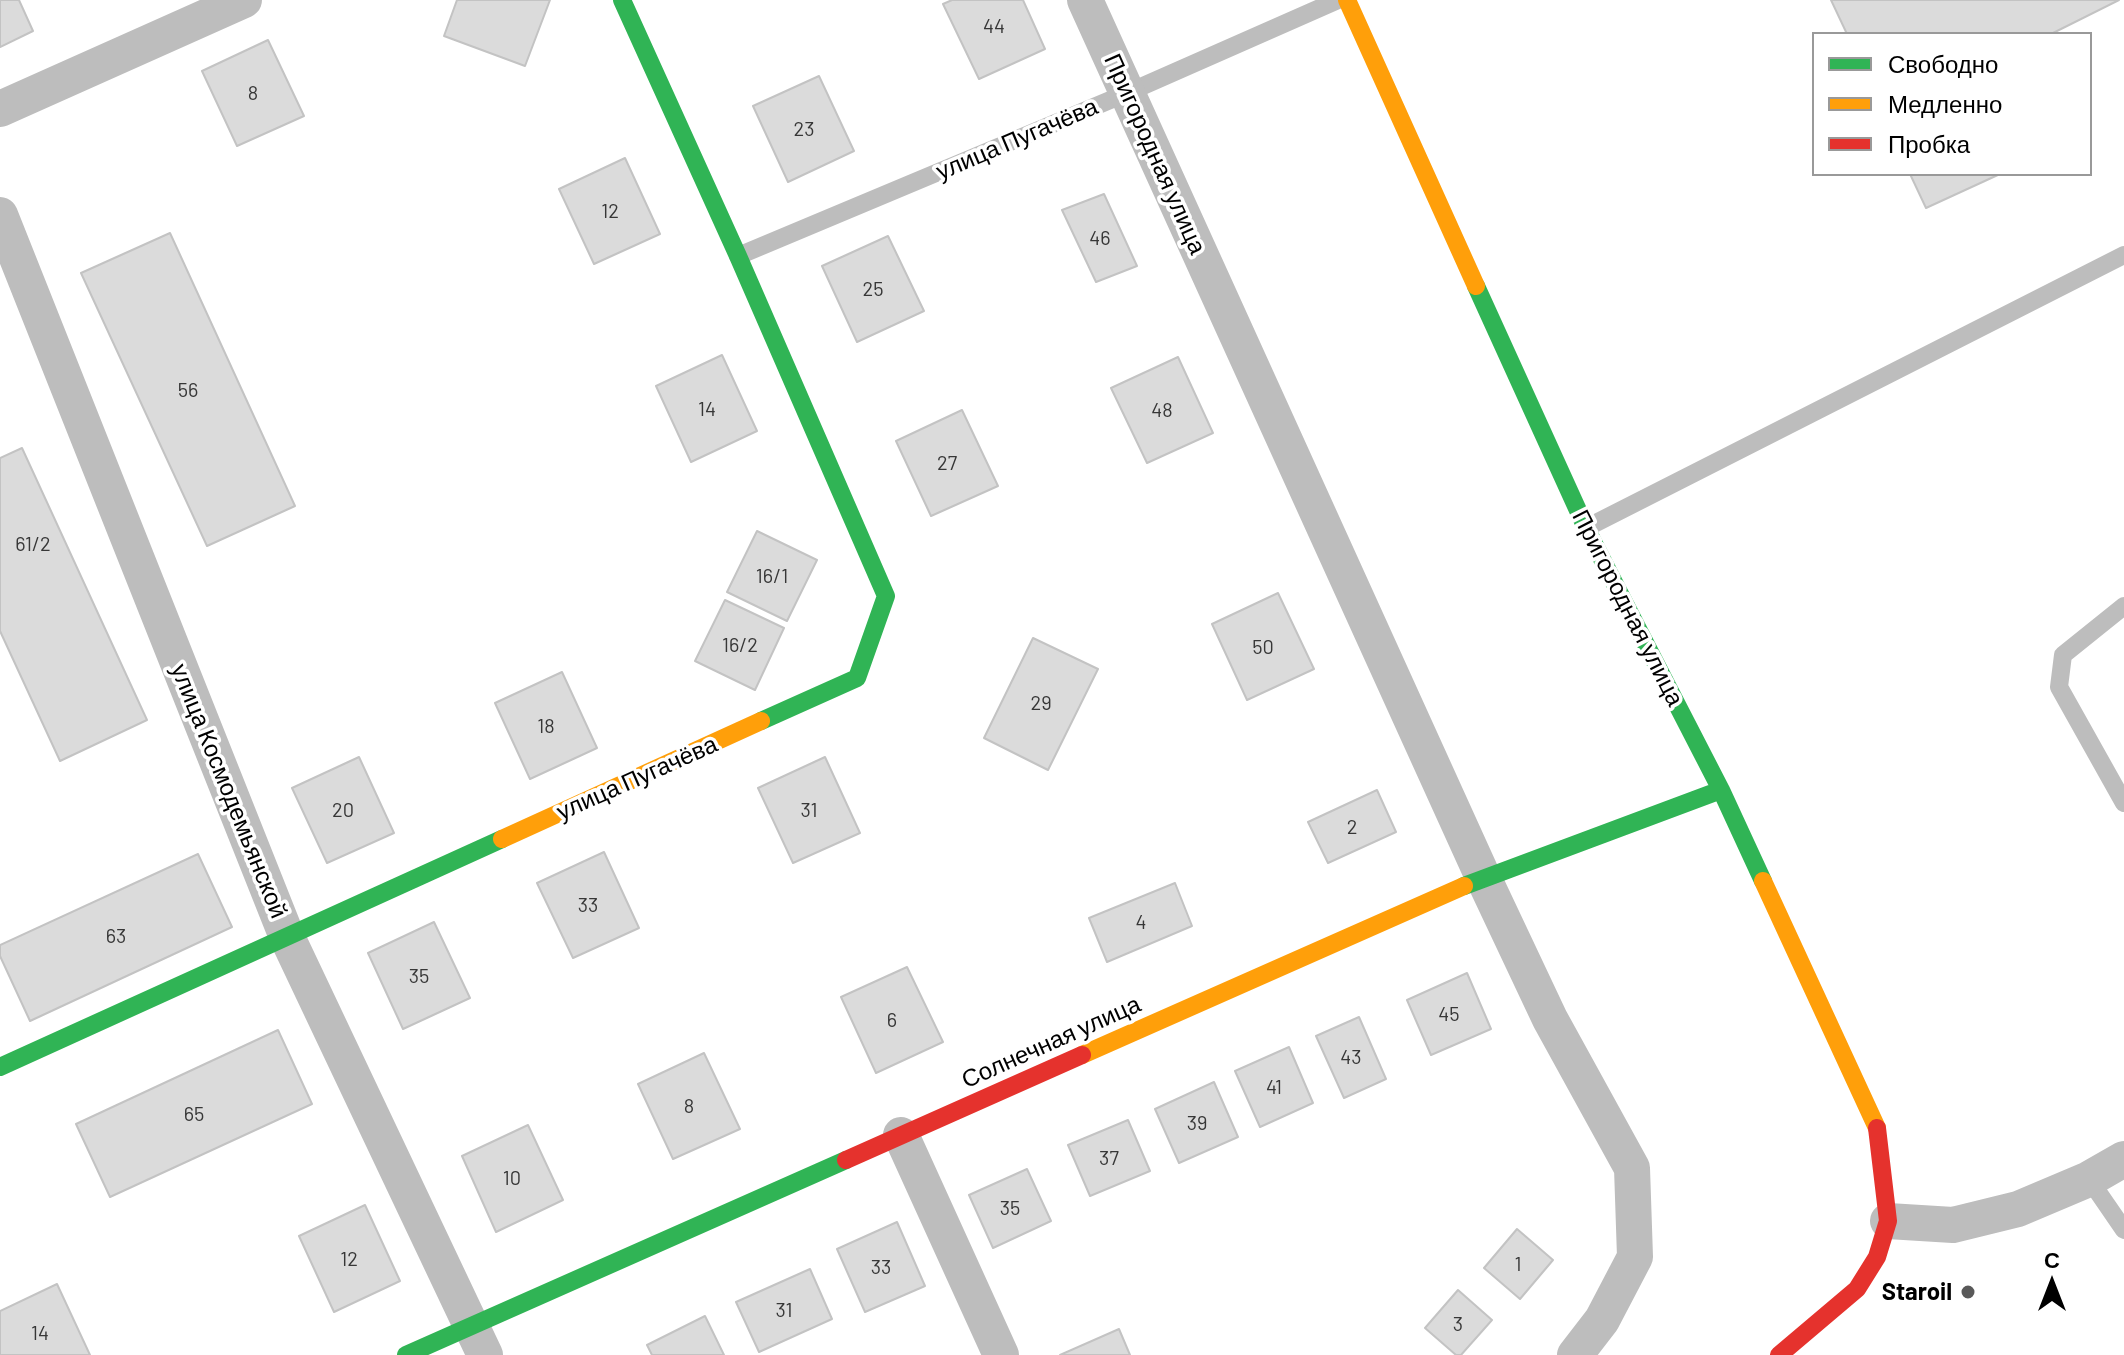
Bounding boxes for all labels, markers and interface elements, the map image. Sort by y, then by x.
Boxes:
house number: 44 [983,14,1005,38]
legend [1812,32,2092,176]
street label: Пригородная улица [1098,49,1212,259]
text: Свободно [1888,49,1998,78]
house number: 8 [248,81,258,105]
text: Медленно [1888,89,2002,118]
street label: улица Пугачёва [932,92,1102,186]
house number: 23 [794,117,814,141]
text: Пробка [1888,129,1970,158]
house number: 12 [601,199,619,223]
house number: 46 [1089,226,1111,250]
house number: 25 [863,277,883,301]
house number: 56 [178,378,198,402]
house number: 14 [698,397,716,421]
house number: 48 [1151,398,1173,422]
house number: 27 [937,451,957,475]
street label: Пригородная улица [1566,505,1690,711]
house number: 61/2 [15,532,51,556]
house number: 16/1 [756,564,788,588]
house number: 16/2 [722,633,758,657]
house number: 50 [1252,635,1274,659]
street label: улица Космодемьянской [165,660,293,922]
house number: 29 [1030,691,1052,715]
house number: 18 [537,714,555,738]
street label: улица Пугачёва [552,730,722,826]
house number: 20 [332,798,354,822]
house number: 31 [800,798,818,822]
house number: 2 [1347,815,1357,839]
house number: 33 [578,893,598,917]
house number: 4 [1135,910,1147,934]
house number: 63 [106,924,126,948]
house number: 35 [409,964,429,988]
street label: Солнечная улица [957,990,1145,1094]
house number: 45 [1438,1002,1460,1026]
house number: 6 [887,1008,897,1032]
house number: 43 [1340,1045,1362,1069]
house number: 41 [1266,1075,1282,1099]
house number: 8 [684,1094,694,1118]
house number: 65 [184,1102,204,1126]
house number: 39 [1187,1111,1207,1135]
house number: 37 [1099,1146,1119,1170]
house number: 10 [503,1166,521,1190]
house number: 35 [1000,1196,1020,1220]
north arrow [2012,1243,2092,1323]
text: С [2044,1246,2060,1272]
house number: 12 [340,1247,358,1271]
house number: 1 [1515,1252,1521,1276]
house number: 33 [871,1255,891,1279]
place label: Staroil [1882,1278,1952,1306]
marker: Staroil [1959,1283,1977,1301]
house number: 31 [775,1298,793,1322]
house number: 3 [1453,1312,1463,1336]
house number: 14 [31,1321,49,1345]

